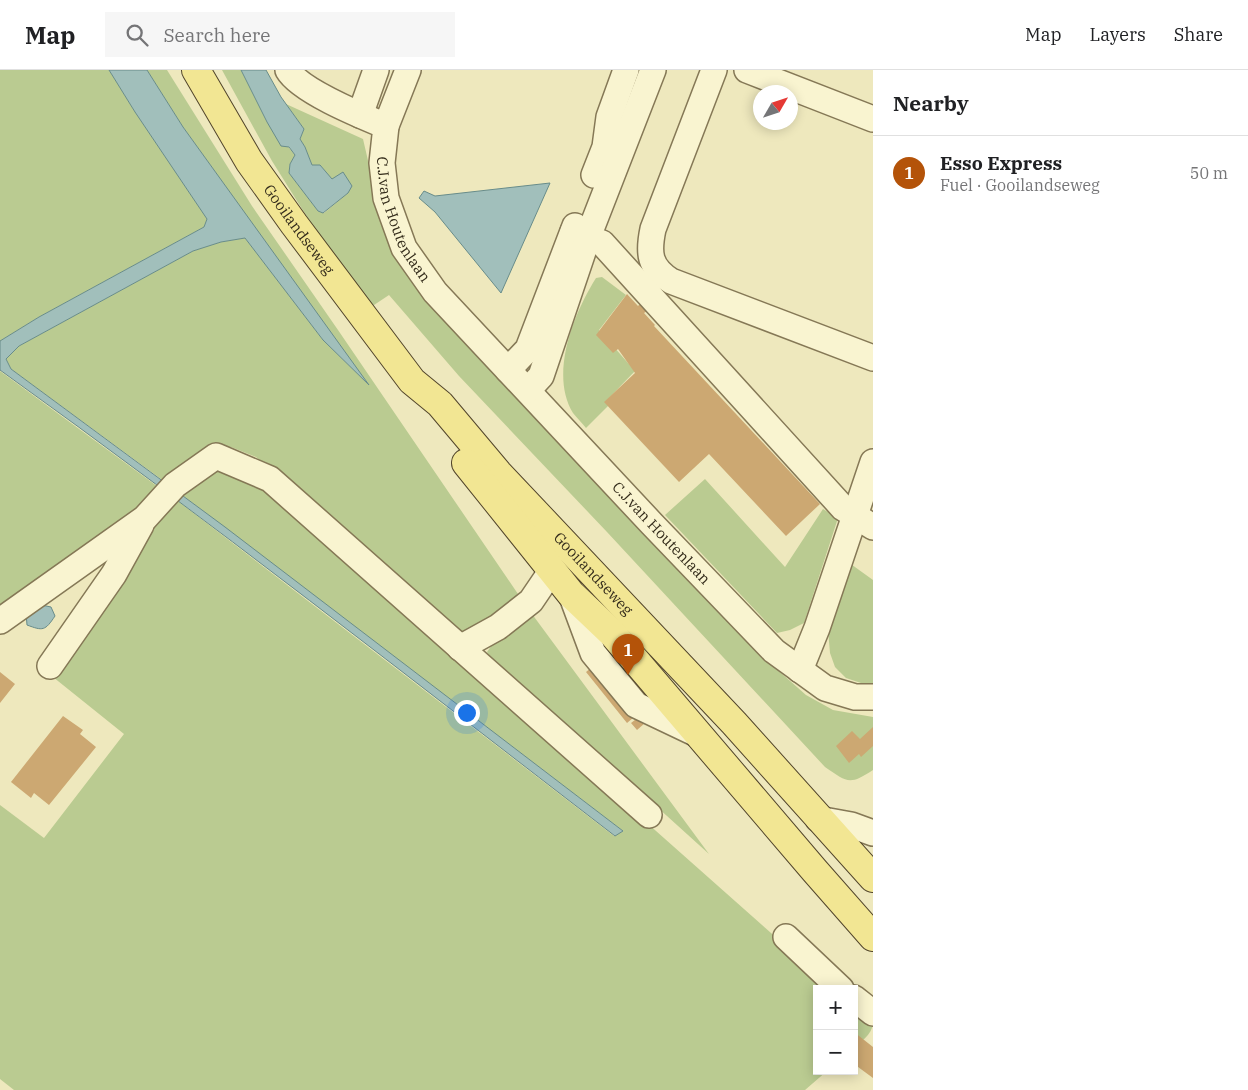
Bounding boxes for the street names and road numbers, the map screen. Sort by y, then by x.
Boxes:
street label: C.J.van Houtenlaan [373,155,435,286]
street label: Gooilandseweg [260,180,339,278]
street label: C.J.van Houtenlaan [608,477,715,588]
street label: Gooilandseweg [550,528,637,619]

